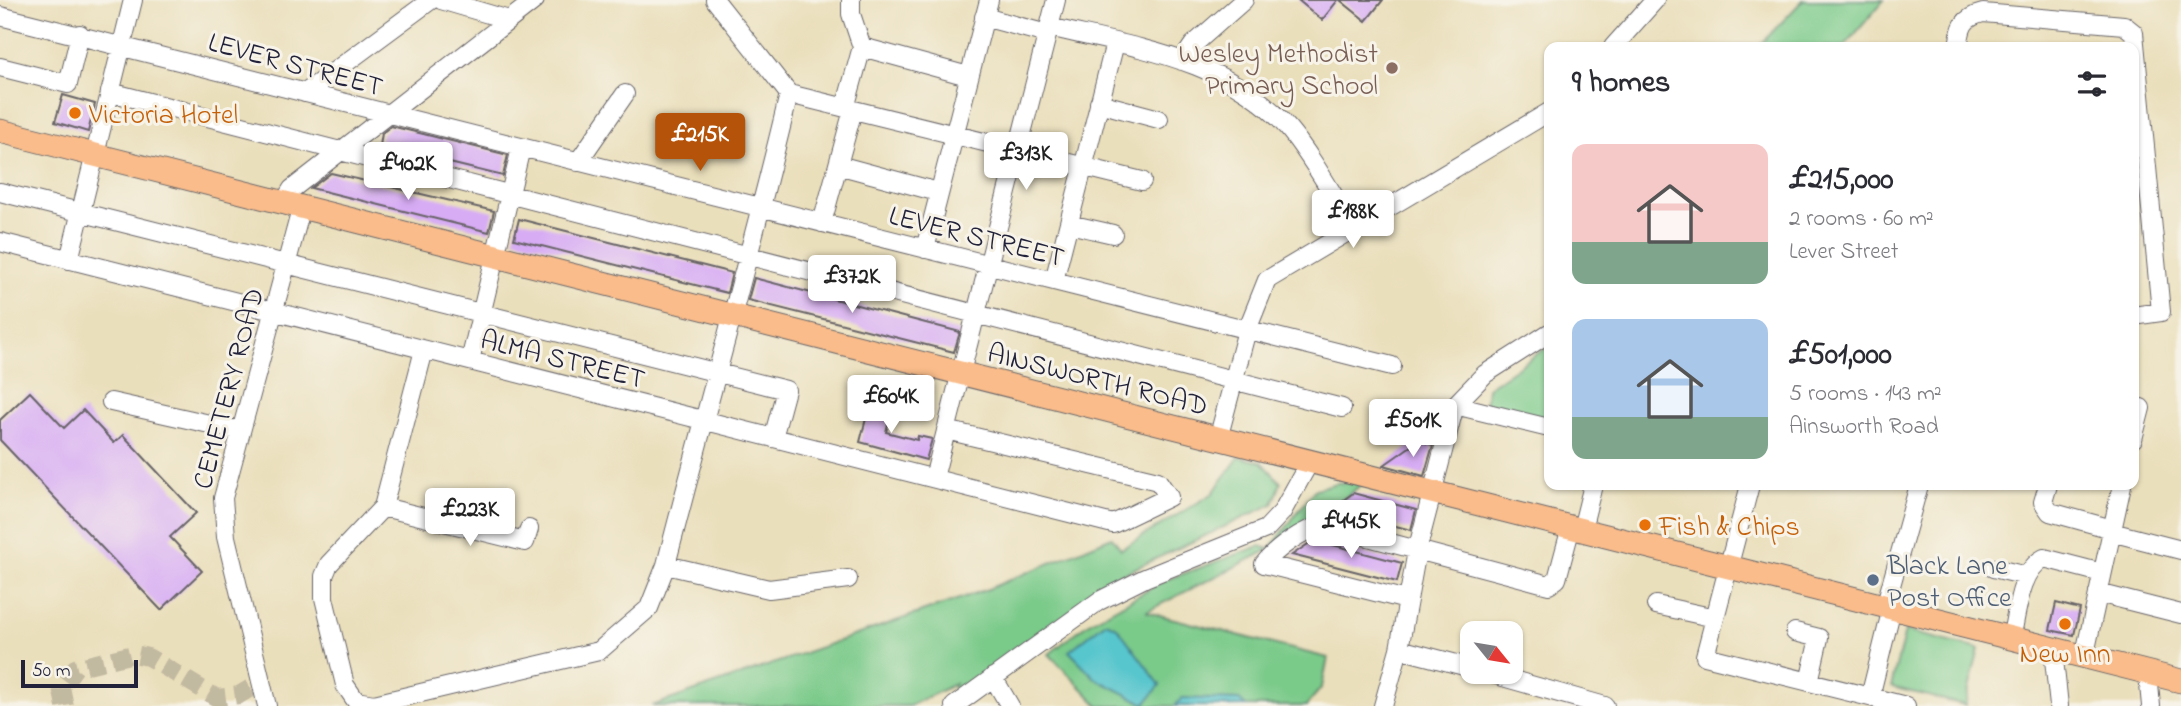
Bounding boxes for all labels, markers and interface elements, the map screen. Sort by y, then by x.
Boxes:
street label: LEVER STREET [203,23,387,109]
place label: Wesley Methodist Primary School [1178,35,1378,108]
marker: Wesley Methodist Primary School [1384,60,1400,76]
text: 9 homes [1572,62,1670,106]
icon: filters [2073,65,2111,103]
place label: Victoria Hotel [88,96,238,137]
marker: Victoria Hotel [67,105,83,121]
pin: £215K [651,114,749,173]
text: £215K [671,119,729,152]
pin: £313K [977,132,1075,192]
text: £313K [1000,138,1052,171]
pin: £402K [359,142,457,202]
text: £402K [380,148,436,181]
text: £215,000 [1789,159,1894,203]
icon: home [1628,172,1712,256]
pin: £188K [1304,190,1402,250]
text: £188K [1328,196,1378,229]
street label: LEVER STREET [884,197,1068,280]
text: 2 rooms · 60 m² [1789,203,1934,236]
text: Lever Street [1789,236,1899,269]
pin: £372K [803,256,901,315]
text: £372K [824,261,880,294]
street label: CEMETERY ROAD [184,284,277,494]
street label: ALMA STREET [476,321,649,402]
street label: AINSWORTH ROAD [983,334,1212,429]
text: £501,000 [1789,334,1892,378]
icon: home [1628,347,1712,431]
pin: £604K [842,376,940,435]
text: 5 rooms · 143 m² [1789,378,1942,411]
text: £604K [863,381,919,414]
pin: £501K [1364,400,1462,459]
text: £501K [1385,405,1441,438]
text: Ainsworth Road [1789,411,1939,444]
pin: £223K [421,489,519,548]
text: £223K [441,494,499,527]
pin: £445K [1302,500,1400,560]
text: £445K [1322,506,1380,539]
place label: Fish & Chips [1658,508,1800,549]
marker: Fish & Chips [1637,517,1653,533]
place label: Black Lane Post Office [1886,547,2012,620]
marker: Black Lane Post Office [1865,572,1881,588]
marker: New Inn [2057,616,2073,632]
north arrow [1460,621,1522,684]
map controls [1460,621,1523,684]
place label: New Inn [2019,635,2111,676]
scale bar [21,657,138,689]
text: 50 m [32,658,71,685]

